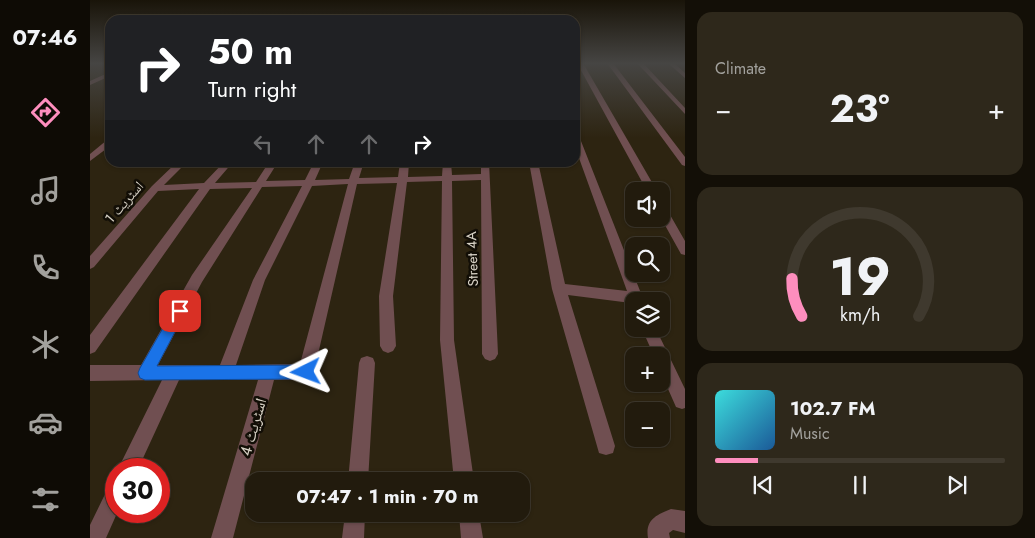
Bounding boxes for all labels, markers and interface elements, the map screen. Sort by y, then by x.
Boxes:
text: 07:46 [13,21,78,53]
text: 50 m [208,27,293,77]
icon: right [125,35,190,100]
text: Climate [715,57,766,80]
text: Turn right [208,73,296,105]
text: 23° [830,81,890,136]
text: − [715,89,732,130]
text: + [988,89,1005,130]
icon: directions [28,95,63,130]
icon: left [249,130,277,158]
icon: ahead [302,130,330,158]
icon: ahead [355,130,383,158]
icon: right [408,130,436,158]
icon: music [28,173,63,208]
street label: اسٹریٹ 1 [100,177,148,227]
map controls [625,182,670,447]
button: sound [625,182,670,227]
street label: Street 4A [461,230,483,287]
button: search [625,237,670,282]
text: 19 [829,239,891,315]
icon: phone [28,250,63,285]
pin [159,290,201,332]
button: layers [625,292,670,337]
icon: arrive [166,297,194,325]
text: km/h [840,302,880,328]
icon: climate [28,327,63,362]
position arrow [279,345,331,397]
button: + [625,347,670,392]
street label: اسٹریٹ 4 [234,395,272,459]
text: 102.7 FM [790,395,875,422]
button: − [625,402,670,447]
icon: car [28,405,63,440]
text: Music [790,422,830,445]
speed limit sign: 30 [105,458,170,523]
icon: previous [749,471,777,499]
icon: pause [846,471,874,499]
icon: next [943,471,971,499]
icon: filters [28,482,63,517]
text: 07:47 · 1 min · 70 m [296,483,479,510]

